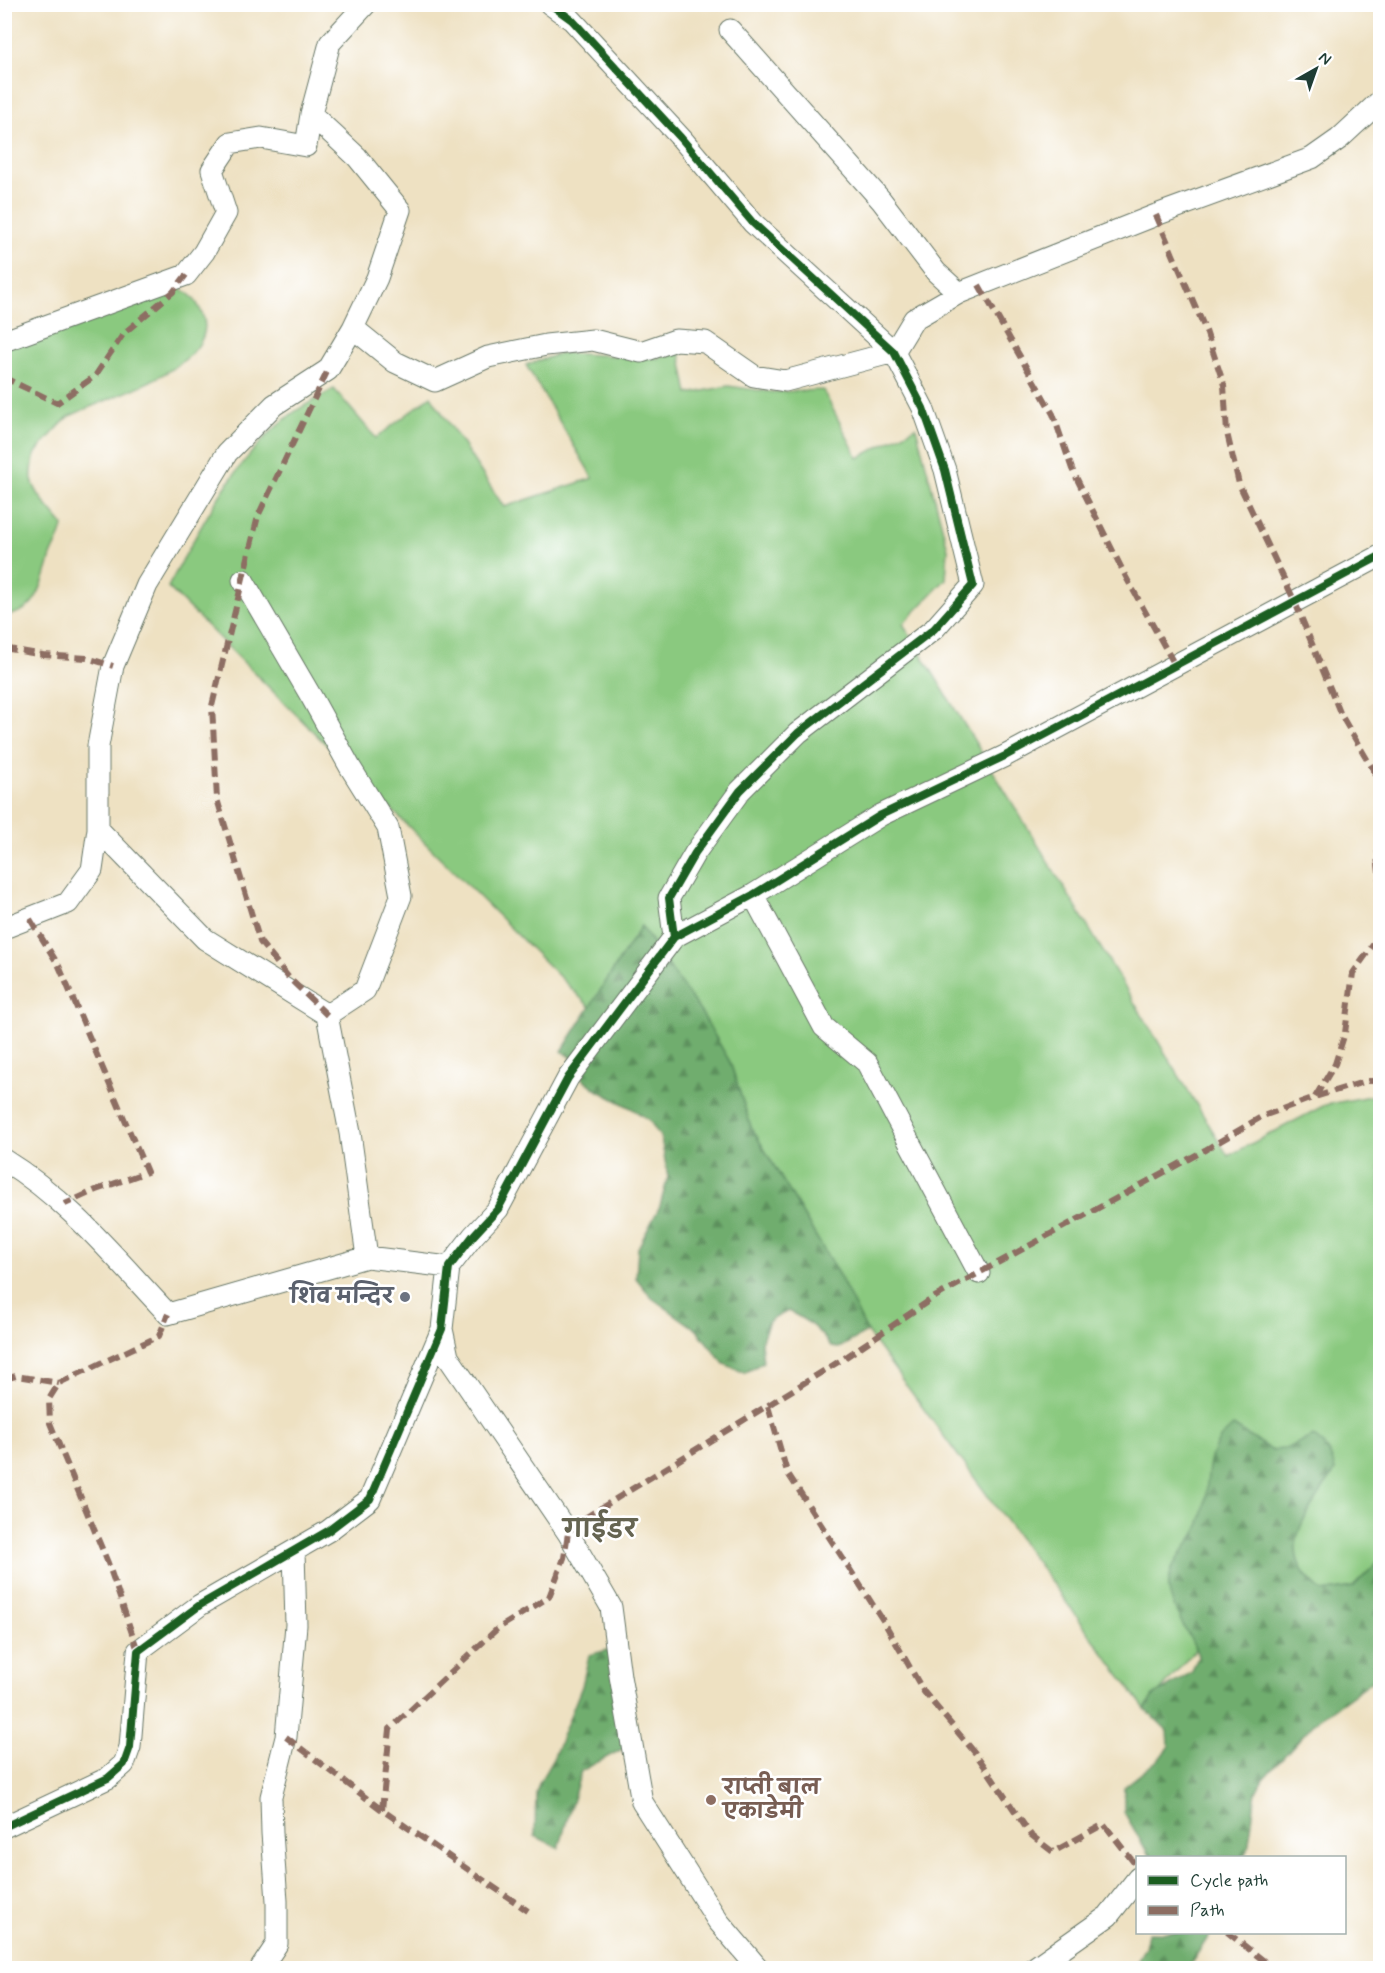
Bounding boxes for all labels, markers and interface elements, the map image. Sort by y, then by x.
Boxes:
north arrow [1286,39,1346,99]
text: N [1314,47,1336,70]
place label: शिव मन्दिर [288,1280,395,1311]
marker: शिव मन्दिर [398,1290,412,1304]
district label: गाईडर [561,1509,639,1546]
place label: राप्ती बाल एकाडेमी [721,1771,822,1826]
marker: राप्ती बाल एकाडेमी [704,1793,718,1807]
legend [1136,1856,1346,1934]
text: Cycle path [1190,1869,1268,1893]
text: Path [1190,1899,1225,1923]

